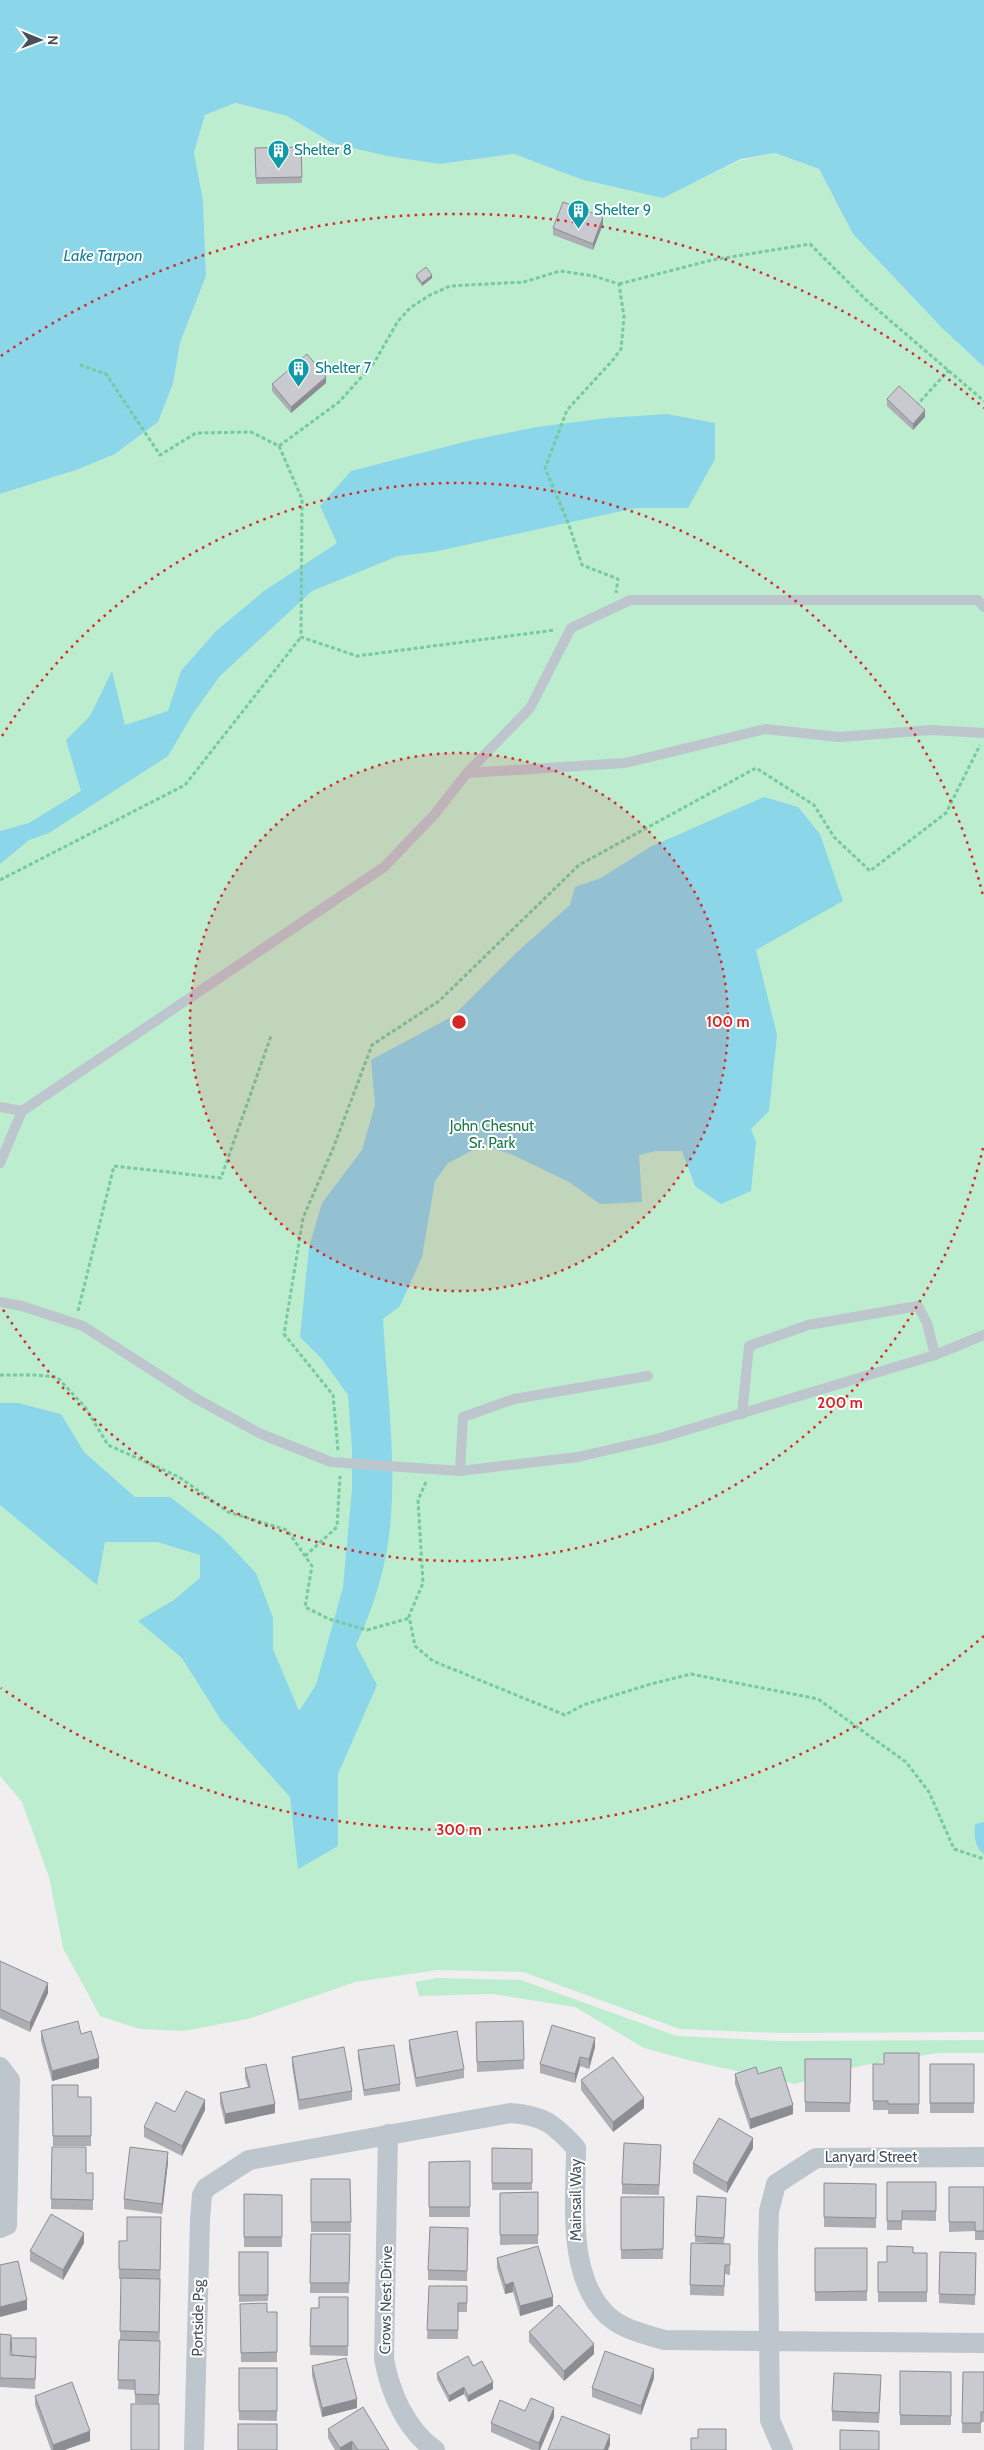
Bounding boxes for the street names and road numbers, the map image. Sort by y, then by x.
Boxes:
street label: Lanyard Street [825,2148,917,2166]
street label: Mainsail Way [567,2158,585,2241]
street label: Crows Nest Drive [376,2245,396,2354]
street label: Portside Psg [188,2279,208,2357]

